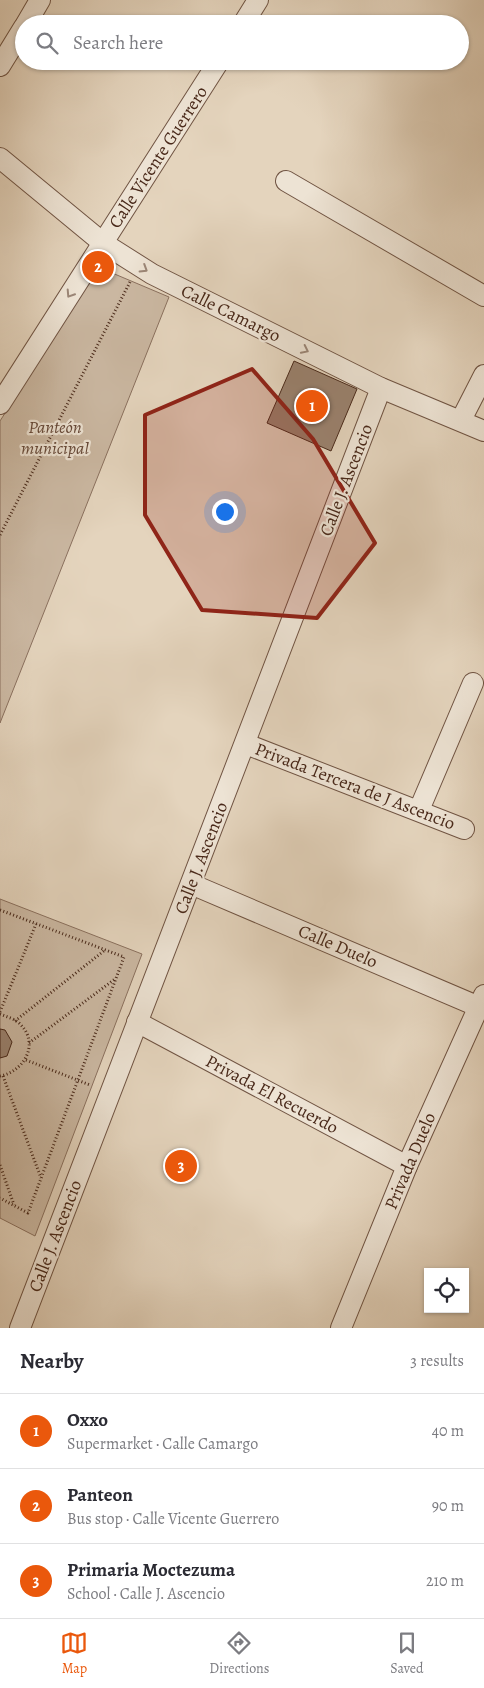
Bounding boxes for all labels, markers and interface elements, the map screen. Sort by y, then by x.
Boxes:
search box [15,15,469,70]
icon: search [33,29,61,57]
text: Search here [73,30,163,56]
street label: Calle Vicente Guerrero [103,81,213,233]
pin: 2 [82,248,114,286]
one-way arrow [139,263,148,272]
street label: Calle Camargo [177,279,285,347]
one-way arrow [67,289,76,298]
one-way arrow [300,344,309,354]
pin: 1 [296,387,328,425]
park label: Panteón municipal [21,415,89,460]
street label: Calle J. Ascencio [314,420,378,540]
your location [212,499,238,525]
street label: Privada Tercera de J Ascencio [251,737,459,835]
street label: Calle J. Ascencio [169,798,233,918]
street label: Calle Duelo [295,919,381,973]
street label: Privada El Recuerdo [201,1049,343,1139]
street label: Privada Duelo [379,1109,441,1213]
pin: 3 [165,1147,197,1185]
street label: Calle J. Ascencio [23,1176,87,1296]
map controls [424,1268,469,1313]
button: locate [424,1268,469,1313]
text: Nearby [20,1347,83,1375]
text: 3 results [410,1350,464,1372]
text: Oxxo [67,1407,108,1433]
text: 1 [33,1420,39,1442]
text: 40 m [432,1420,464,1442]
text: Supermarket · Calle Camargo [67,1433,258,1455]
text: Panteon [67,1482,133,1508]
text: 2 [32,1495,40,1517]
text: 90 m [432,1495,464,1517]
text: Bus stop · Calle Vicente Guerrero [67,1508,279,1530]
text: Primaria Moctezuma [67,1557,235,1583]
text: 3 [33,1570,39,1592]
text: 210 m [426,1570,464,1592]
text: School · Calle J. Ascencio [67,1583,225,1605]
tab: Map [60,1629,88,1678]
tab: Directions [209,1629,269,1678]
tab: Saved [390,1629,424,1678]

